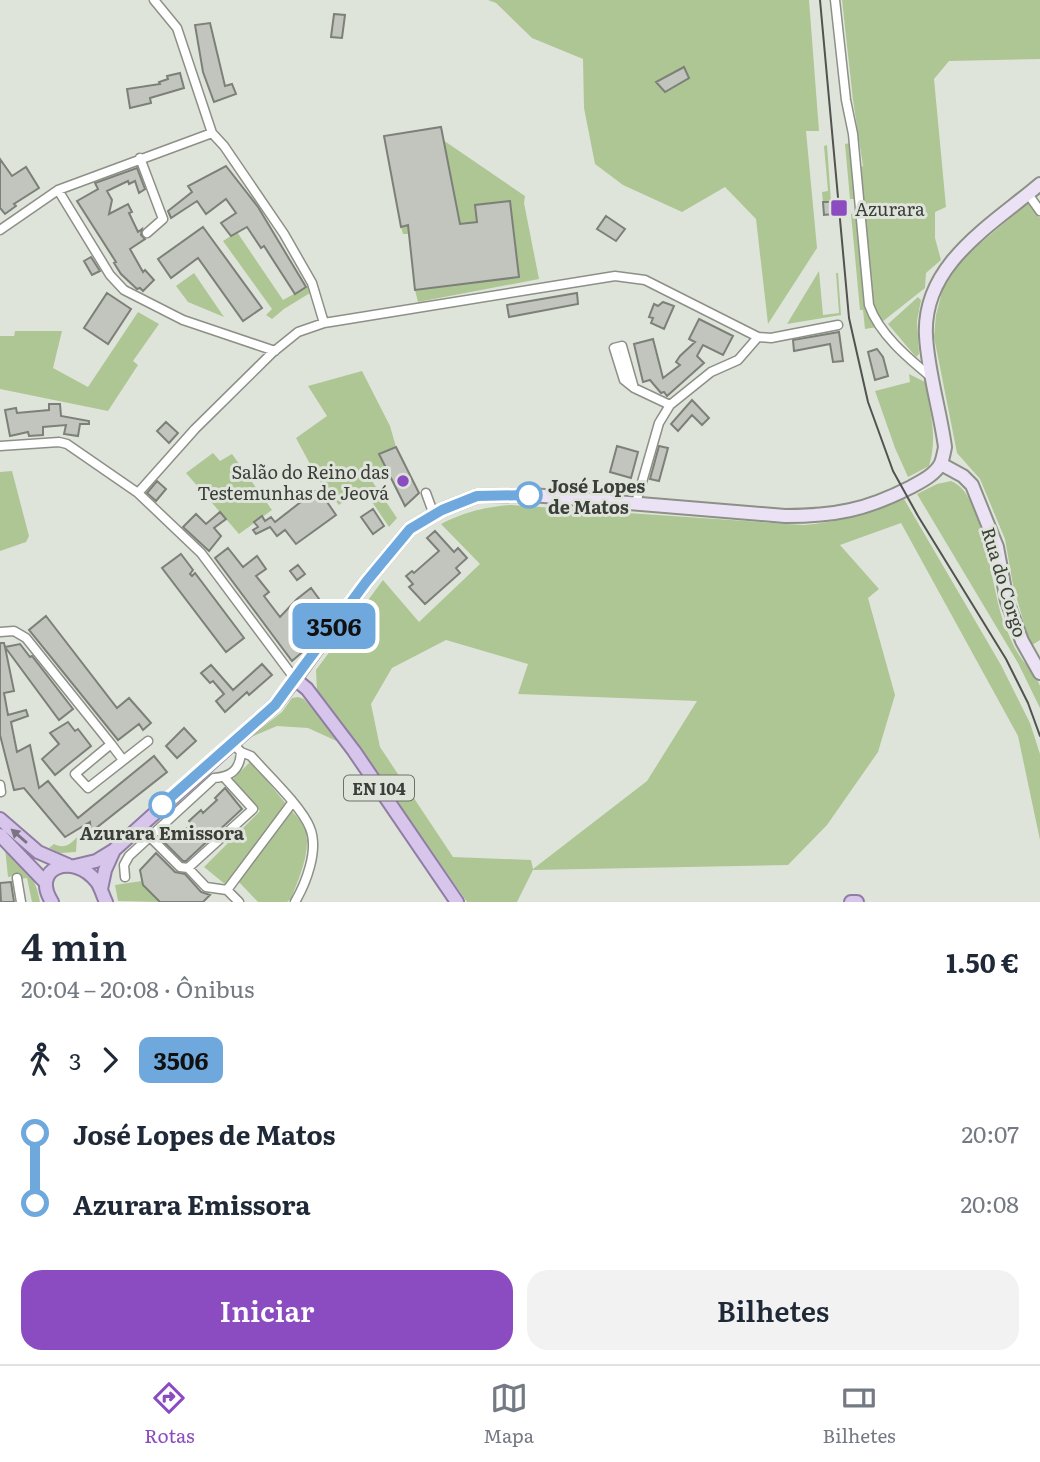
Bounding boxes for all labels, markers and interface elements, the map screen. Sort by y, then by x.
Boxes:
place label: Azurara [855,195,925,222]
marker: Azurara [829,198,849,218]
place label: Salão do Reino das Testemunhas de Jeová [197,458,389,506]
place label: José Lopes de Matos [548,472,645,520]
marker: Salão do Reino das Testemunhas de Jeová [395,473,411,489]
marker: José Lopes de Matos [516,482,542,508]
street label: Rua do Corgo [975,524,1035,640]
line badge: 3506 [285,603,383,649]
text: 3506 [306,608,362,643]
road number: EN 104 [344,776,414,800]
marker: Azurara Emissora [149,792,175,818]
place label: Azurara Emissora [80,819,245,846]
one-way arrow [10,828,28,844]
text: 4 min [21,916,127,973]
text: 1.50 € [946,942,1019,981]
text: 20:04 – 20:08 · Ônibus [21,971,254,1005]
icon: walk [21,1041,59,1079]
icon: forward [91,1041,129,1079]
text: 3506 [153,1042,209,1077]
text: 3 [69,1043,81,1077]
text: José Lopes de Matos [73,1114,336,1153]
text: 20:07 [961,1116,1019,1150]
text: Azurara Emissora [73,1184,311,1223]
text: 20:08 [960,1186,1019,1220]
button: Iniciar [21,1270,513,1350]
button: Bilhetes [527,1270,1019,1350]
tab: Rotas [144,1379,195,1449]
tab: Mapa [483,1379,534,1449]
tab: Bilhetes [823,1379,896,1449]

